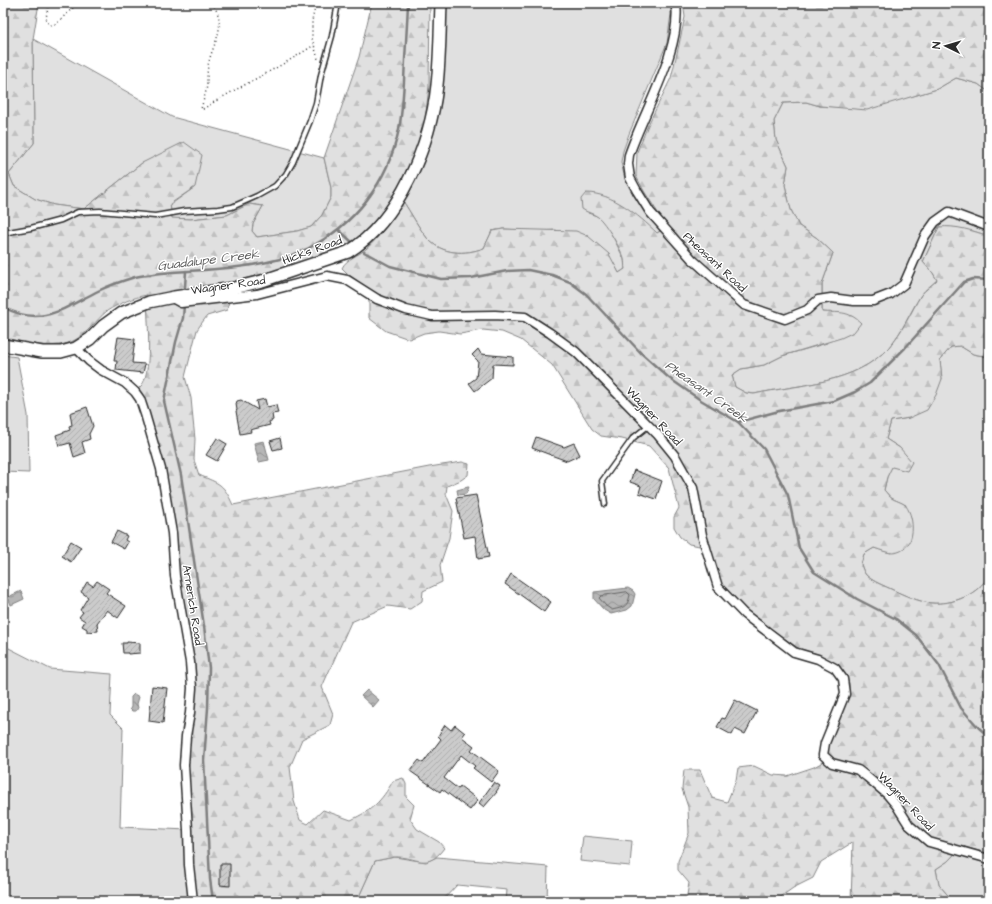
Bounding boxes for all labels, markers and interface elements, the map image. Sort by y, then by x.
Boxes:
north arrow [926,26,966,66]
text: N [929,41,944,49]
street label: Pheasant Road [679,228,750,296]
street label: Hicks Road [280,232,344,269]
water label: Guadalupe Creek [156,245,261,275]
street label: Wagner Road [190,272,267,300]
water label: Pheasant Creek [662,357,752,428]
street label: Wagner Road [621,383,685,450]
street label: Arnerich Road [178,564,207,646]
street label: Wagner Road [873,768,937,835]

